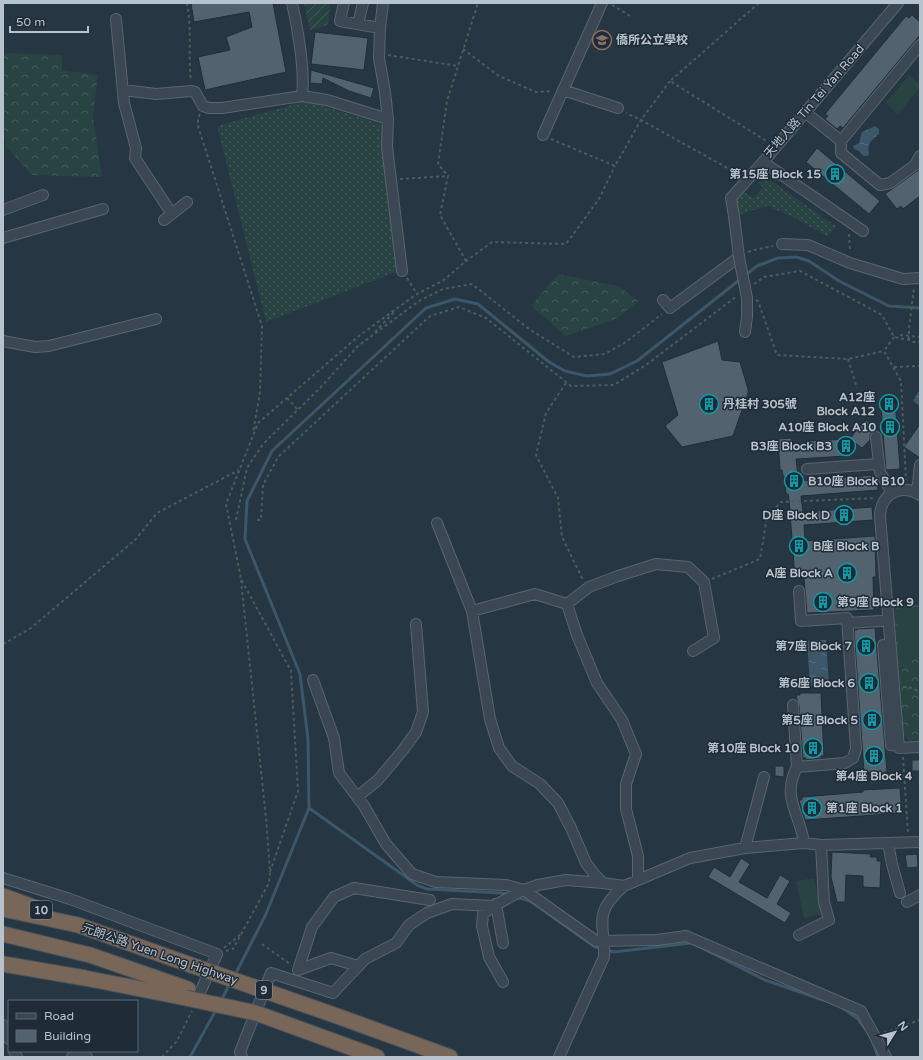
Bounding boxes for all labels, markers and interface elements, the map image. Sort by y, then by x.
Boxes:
scale bar [10,8,88,34]
text: 50 m [16,15,45,29]
school or university icon: 僑所公立學校 [591,29,613,51]
place label: 僑所公立學校 [616,33,688,47]
street label: 天地人路 Tin Tei Yan Road [761,42,867,160]
building icon: 第15座 Block 15 [824,163,846,185]
place label: 第15座 Block 15 [729,167,821,181]
place label: A12座 Block A12 [816,390,875,418]
building icon: 丹桂村 305號 [698,393,720,415]
building icon: A12座 Block A12 [878,393,900,415]
place label: 丹桂村 305號 [723,397,797,411]
building icon: A10座 Block A10 [879,416,901,438]
place label: A10座 Block A10 [778,420,876,434]
building icon: B3座 Block B3 [835,435,857,457]
place label: B3座 Block B3 [751,439,832,453]
building icon: B10座 Block B10 [783,470,805,492]
place label: B10座 Block B10 [808,474,905,488]
building icon: D座 Block D [833,504,855,526]
place label: D座 Block D [762,508,830,522]
building icon: B座 Block B [788,535,810,557]
place label: B座 Block B [813,539,879,553]
building icon: A座 Block A [836,562,858,584]
place label: A座 Block A [765,566,833,580]
building icon: 第9座 Block 9 [812,591,834,613]
place label: 第9座 Block 9 [837,595,914,609]
building icon: 第7座 Block 7 [855,635,877,657]
place label: 第7座 Block 7 [775,639,852,653]
building icon: 第6座 Block 6 [858,672,880,694]
place label: 第6座 Block 6 [778,676,855,690]
building icon: 第5座 Block 5 [861,709,883,731]
place label: 第5座 Block 5 [781,713,858,727]
building icon: 第10座 Block 10 [802,737,824,759]
place label: 第10座 Block 10 [707,741,799,755]
building icon: 第4座 Block 4 [863,745,885,767]
place label: 第4座 Block 4 [836,769,913,783]
building icon: 第1座 Block 1 [801,797,823,819]
place label: 第1座 Block 1 [826,801,903,815]
road number: 10 [30,901,52,919]
street label: 元朗公路 Yuen Long Highway [80,921,240,987]
road number: 9 [256,981,272,999]
legend [8,1000,138,1052]
text: Road [44,1009,74,1023]
north arrow [875,1012,915,1052]
text: N [895,1019,910,1034]
text: Building [44,1029,91,1043]

